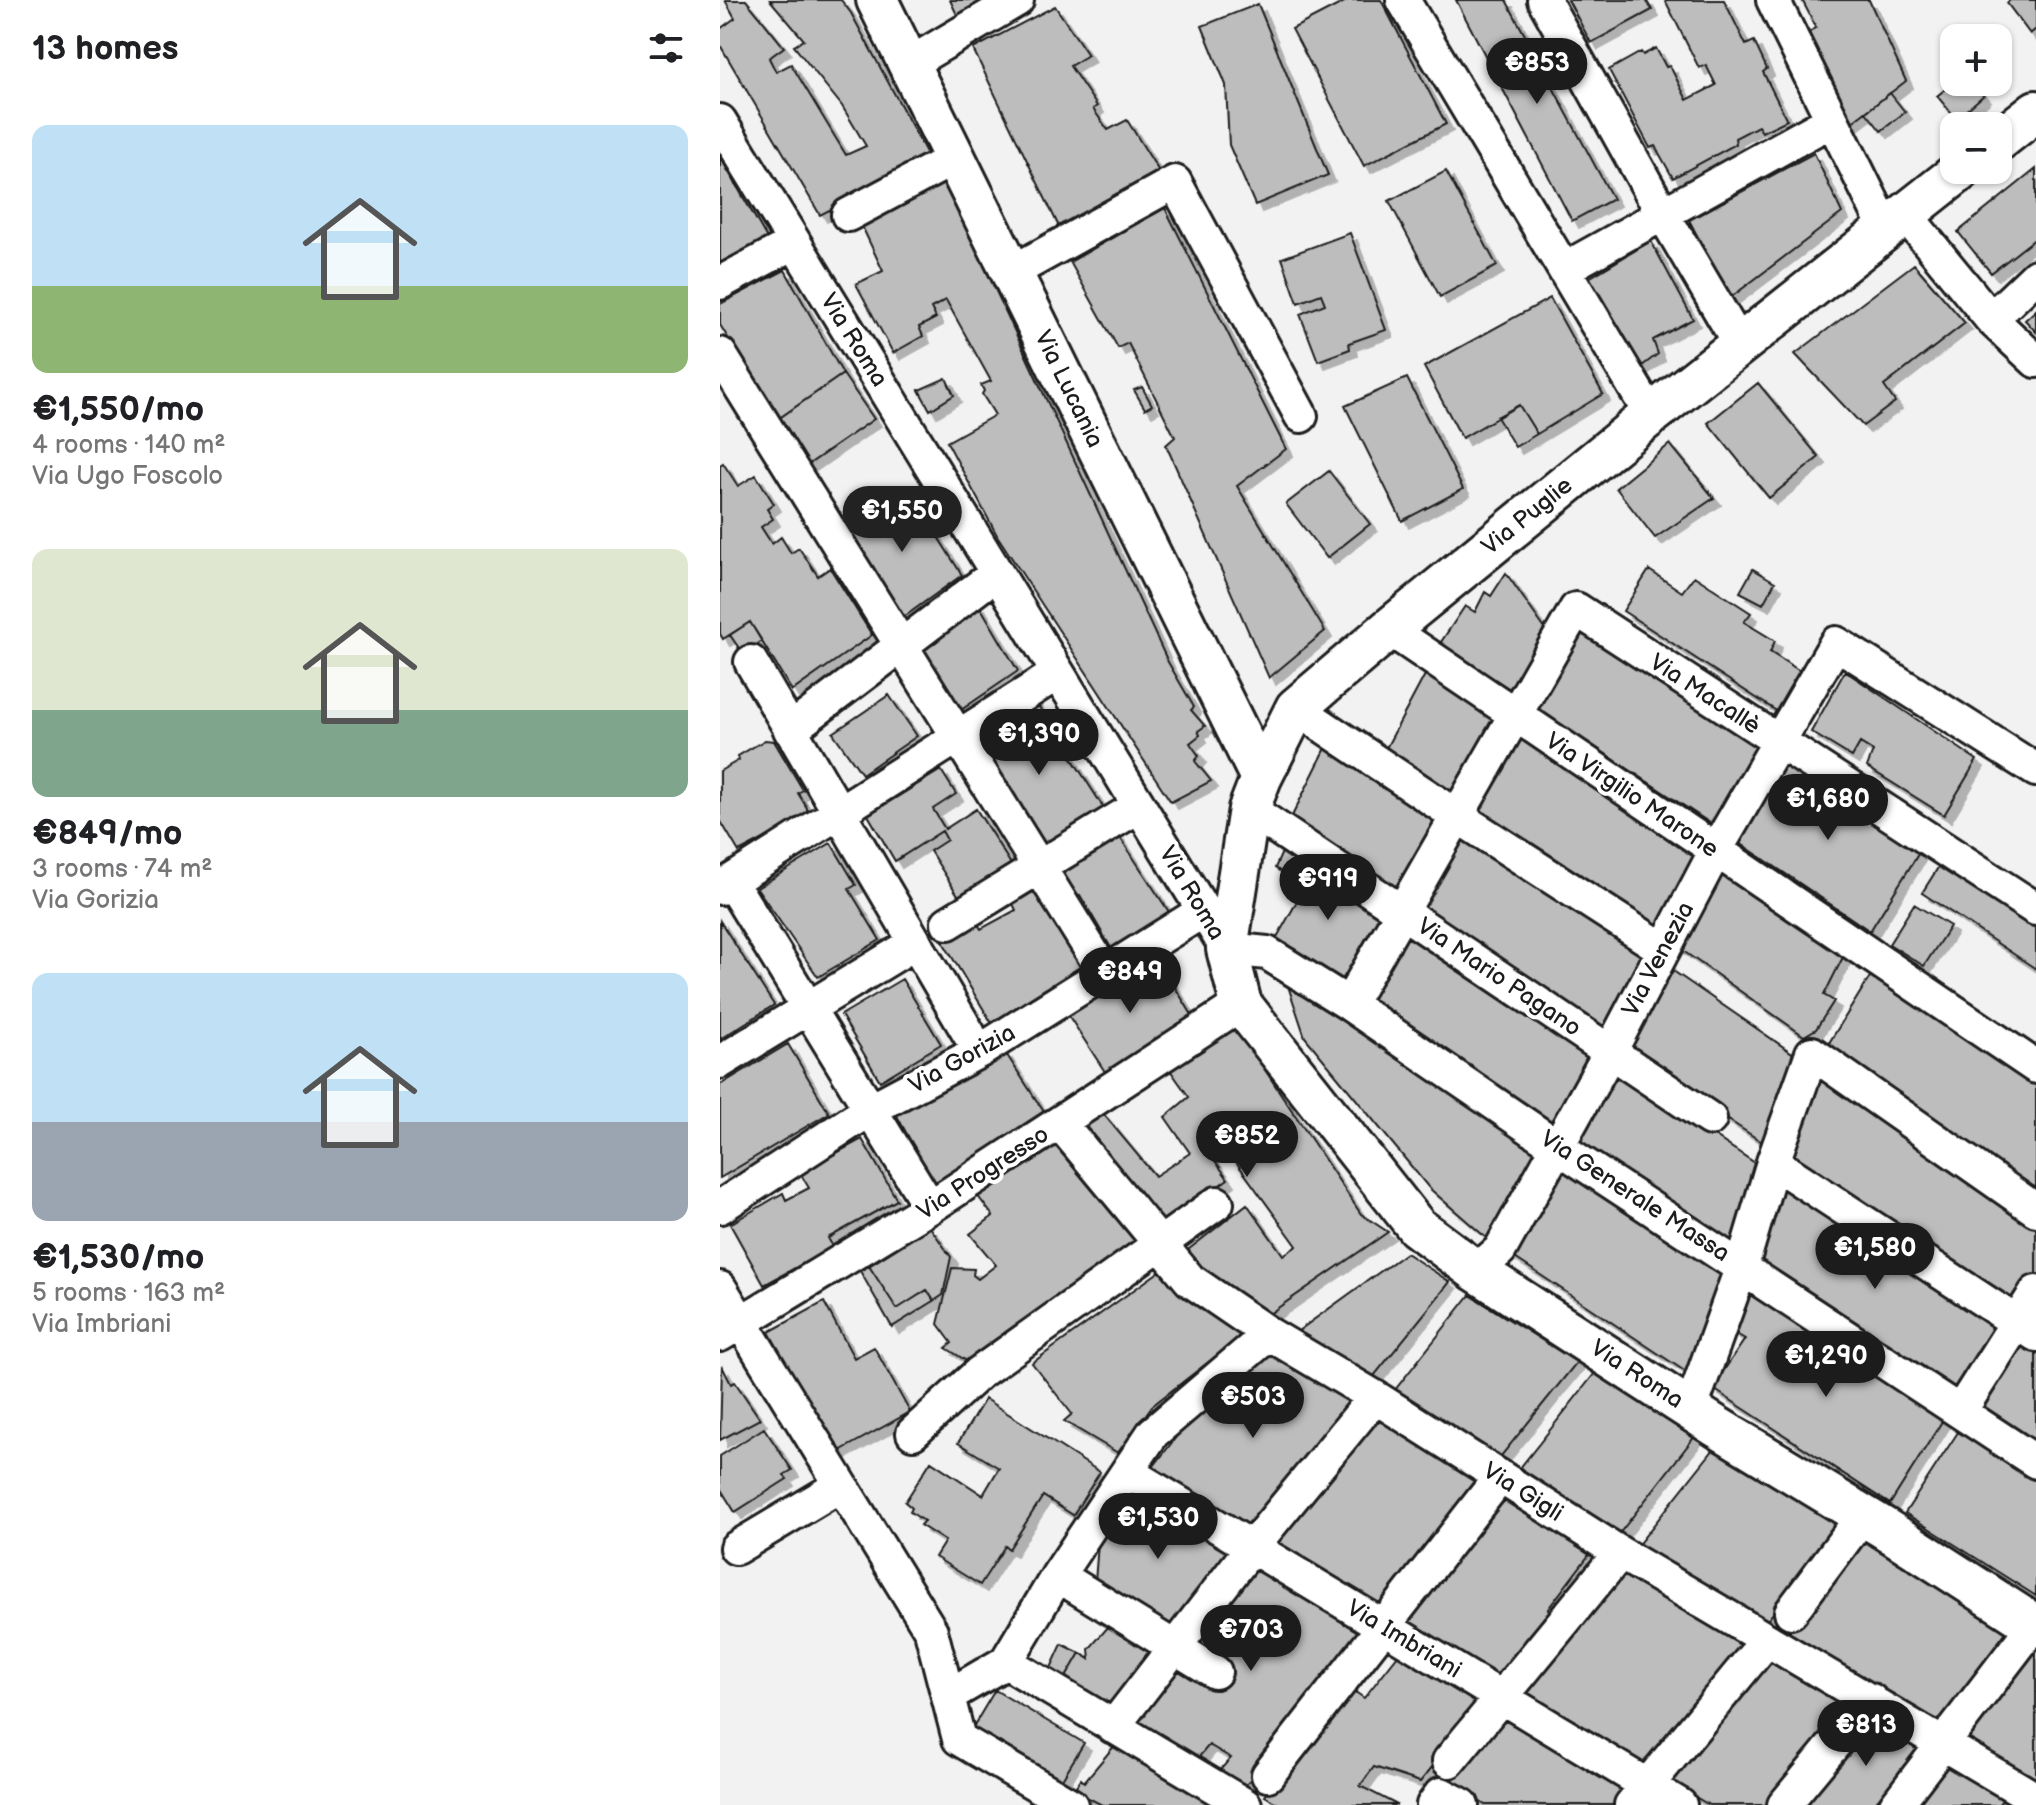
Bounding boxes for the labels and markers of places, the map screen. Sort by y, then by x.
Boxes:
pin: €853 [1490,38,1584,106]
pin: €1,550 [837,486,967,554]
pin: €1,390 [974,709,1104,777]
pin: €1,680 [1763,774,1893,842]
pin: €919 [1281,854,1375,922]
pin: €849 [1083,947,1177,1015]
pin: €852 [1200,1111,1294,1179]
pin: €1,580 [1810,1223,1940,1291]
pin: €1,290 [1761,1331,1891,1399]
pin: €503 [1206,1372,1300,1440]
pin: €1,530 [1093,1493,1223,1561]
pin: €703 [1204,1605,1298,1673]
pin: €813 [1819,1700,1913,1768]

